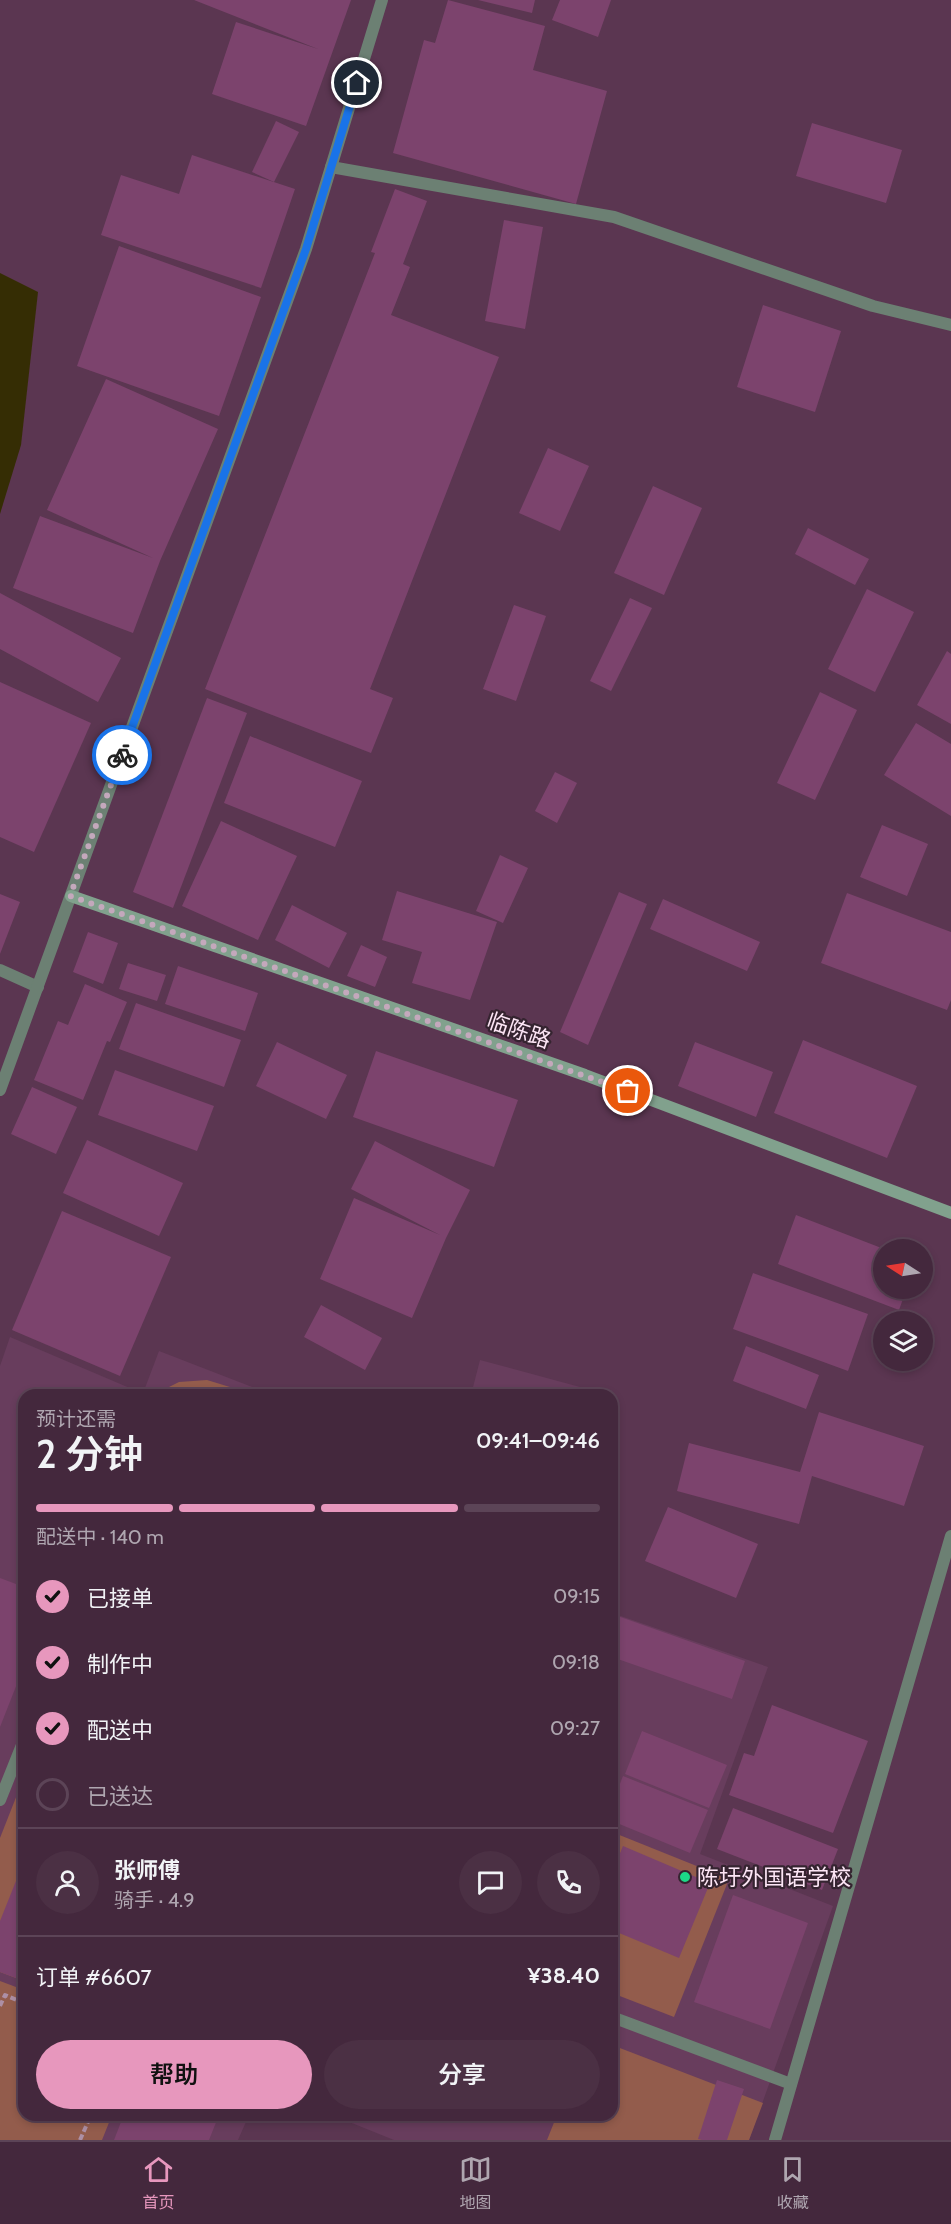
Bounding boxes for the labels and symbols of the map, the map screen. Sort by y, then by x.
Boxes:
pin [331,57,382,108]
courier [92,725,152,785]
street label: 临陈路 [483,1007,554,1054]
pin [602,1065,653,1116]
north arrow [873,1239,933,1299]
place label: 陈圩外国语学校 [697,1864,851,1891]
marker: 陈圩外国语学校 [678,1870,692,1884]

